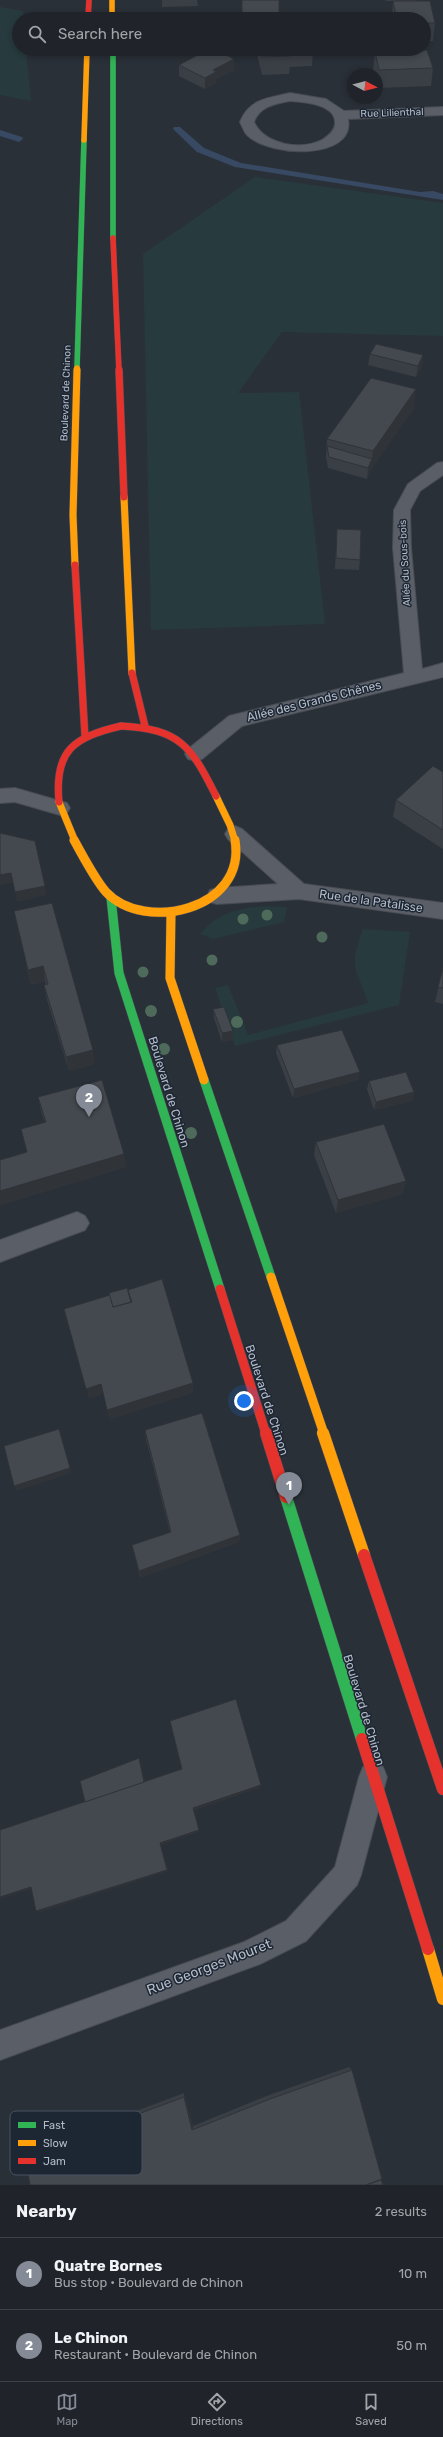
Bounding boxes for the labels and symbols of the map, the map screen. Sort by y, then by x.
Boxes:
north arrow [347,68,383,104]
street label: Rue Lilienthal [360,106,424,120]
street label: Boulevard de Chinon [58,345,74,441]
street label: Allée du Sous-bois [397,519,413,607]
street label: Allée des Grands Chênes [245,678,383,724]
street label: Rue de la Patalisse [318,887,424,915]
street label: Boulevard de Chinon [145,1035,193,1149]
pin: 2 [76,1084,102,1117]
street label: Boulevard de Chinon [242,1343,292,1457]
your location [234,1391,254,1411]
pin: 1 [276,1472,302,1505]
street label: Boulevard de Chinon [340,1653,388,1767]
street label: Rue Georges Mouret [144,1935,274,1999]
legend [10,2111,142,2175]
text: Fast [43,2119,66,2132]
text: Slow [43,2137,68,2150]
text: Jam [43,2155,66,2168]

